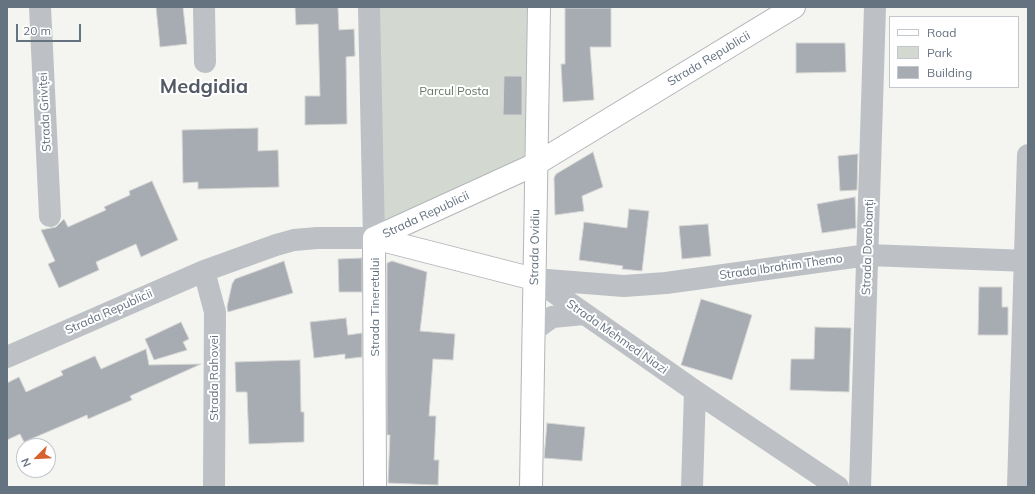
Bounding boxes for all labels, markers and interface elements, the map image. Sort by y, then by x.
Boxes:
scale bar [18,16,83,42]
legend [889,16,1019,88]
text: 20 m [23,23,51,38]
text: Road [927,25,956,40]
street label: Strada Republicii [665,29,753,89]
text: Park [927,45,952,60]
text: Building [927,65,972,80]
street label: Strada Griviței [36,72,54,152]
district label: Medgidia [160,75,248,99]
park label: Parcul Posta [419,84,489,98]
street label: Strada Republicii [380,189,472,241]
street label: Strada Dorobanți [859,199,877,295]
street label: Strada Ovidiu [527,209,543,285]
street label: Strada Ibrahim Themo [718,251,844,283]
street label: Strada Tineretului [368,258,382,356]
street label: Strada Republicii [63,286,155,338]
street label: Strada Mehmed Niazi [564,297,670,377]
street label: Strada Rahovei [207,335,221,421]
north arrow [16,438,56,478]
text: N [18,456,34,469]

